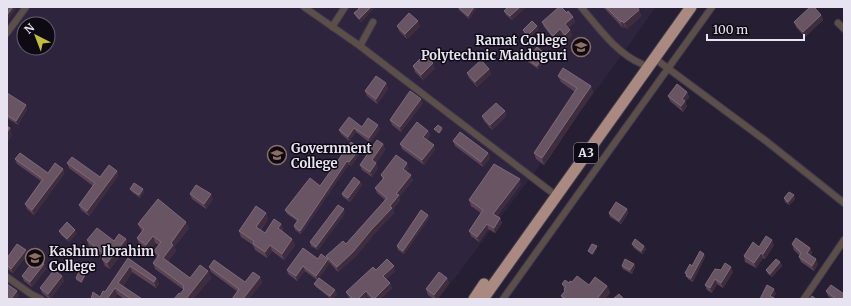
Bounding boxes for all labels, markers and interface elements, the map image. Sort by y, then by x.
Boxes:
north arrow [16,16,56,56]
scale bar [707,16,804,42]
text: N [21,20,37,37]
text: 100 m [713,22,748,37]
place label: Ramat College Polytechnic Maiduguri [421,32,568,64]
school or university icon: Ramat College Polytechnic Maiduguri [570,36,592,58]
place label: Government College [291,140,373,172]
road number: A3 [574,143,598,163]
school or university icon: Government College [266,144,288,166]
place label: Kashim Ibrahim College [49,243,154,275]
school or university icon: Kashim Ibrahim College [24,247,46,269]

